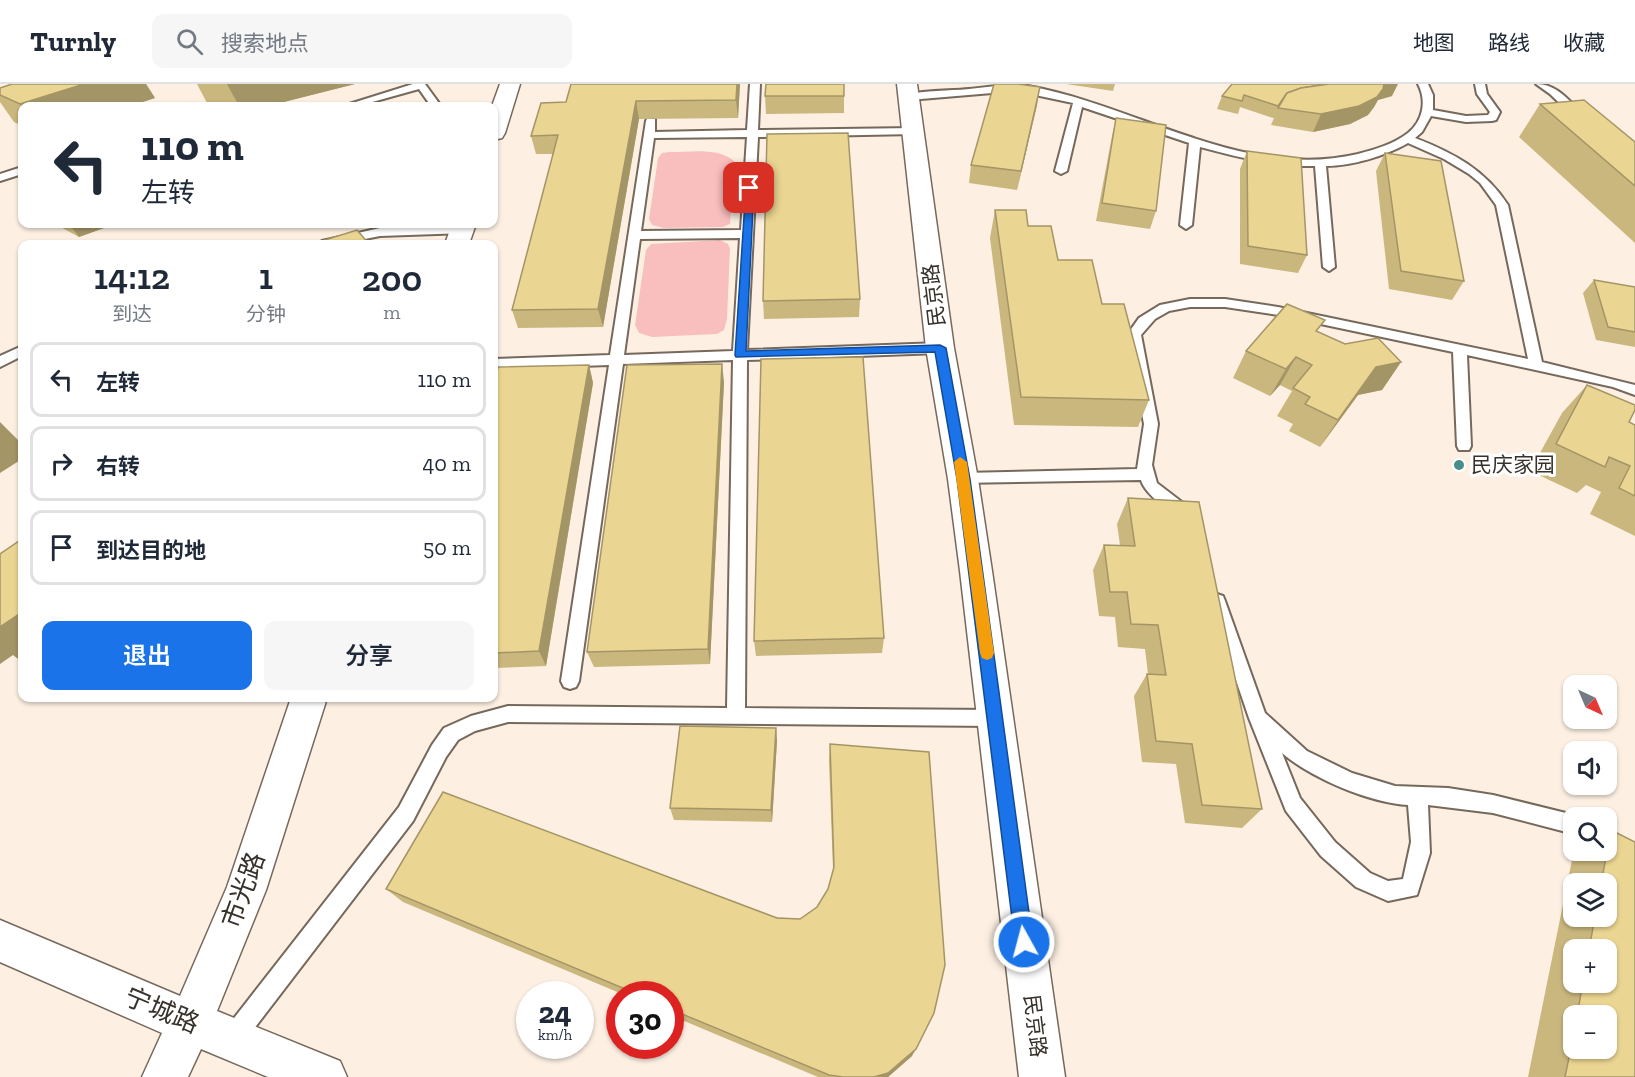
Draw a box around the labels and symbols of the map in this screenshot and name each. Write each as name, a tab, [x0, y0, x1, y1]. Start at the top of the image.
pin	[723, 162, 774, 213]
street label: 民京路	[917, 262, 950, 328]
place label: 民庆家园	[1471, 452, 1555, 477]
marker: 民庆家园	[1452, 458, 1466, 472]
north arrow	[1563, 675, 1617, 729]
street label: 市光路	[215, 848, 271, 932]
position arrow	[992, 910, 1056, 974]
street label: 宁城路	[120, 980, 204, 1040]
speed limit sign: 30	[606, 981, 684, 1059]
street label: 民京路	[1019, 993, 1052, 1059]

